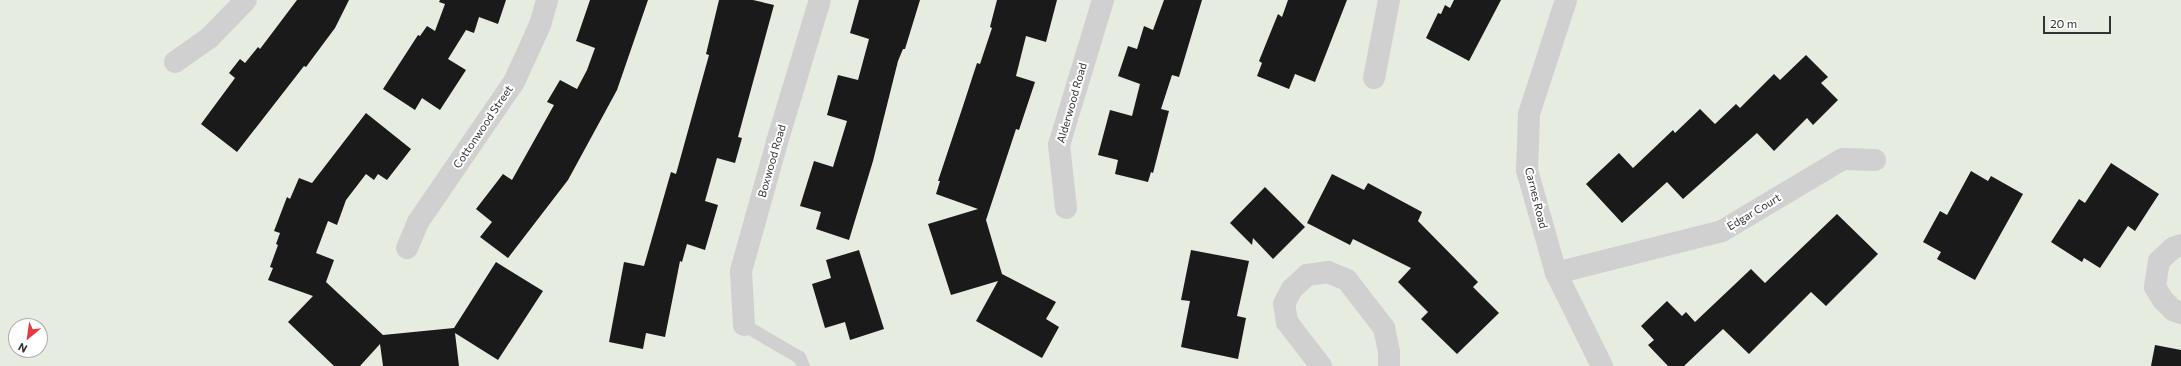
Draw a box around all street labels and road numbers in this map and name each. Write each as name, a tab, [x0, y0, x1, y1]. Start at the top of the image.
street label: Alderwood Road	[1054, 61, 1090, 145]
street label: Cottonwood Street	[450, 83, 516, 171]
street label: Boxwood Road	[755, 123, 789, 199]
street label: Carnes Road	[1522, 166, 1550, 230]
street label: Edgar Court	[1725, 191, 1783, 233]

